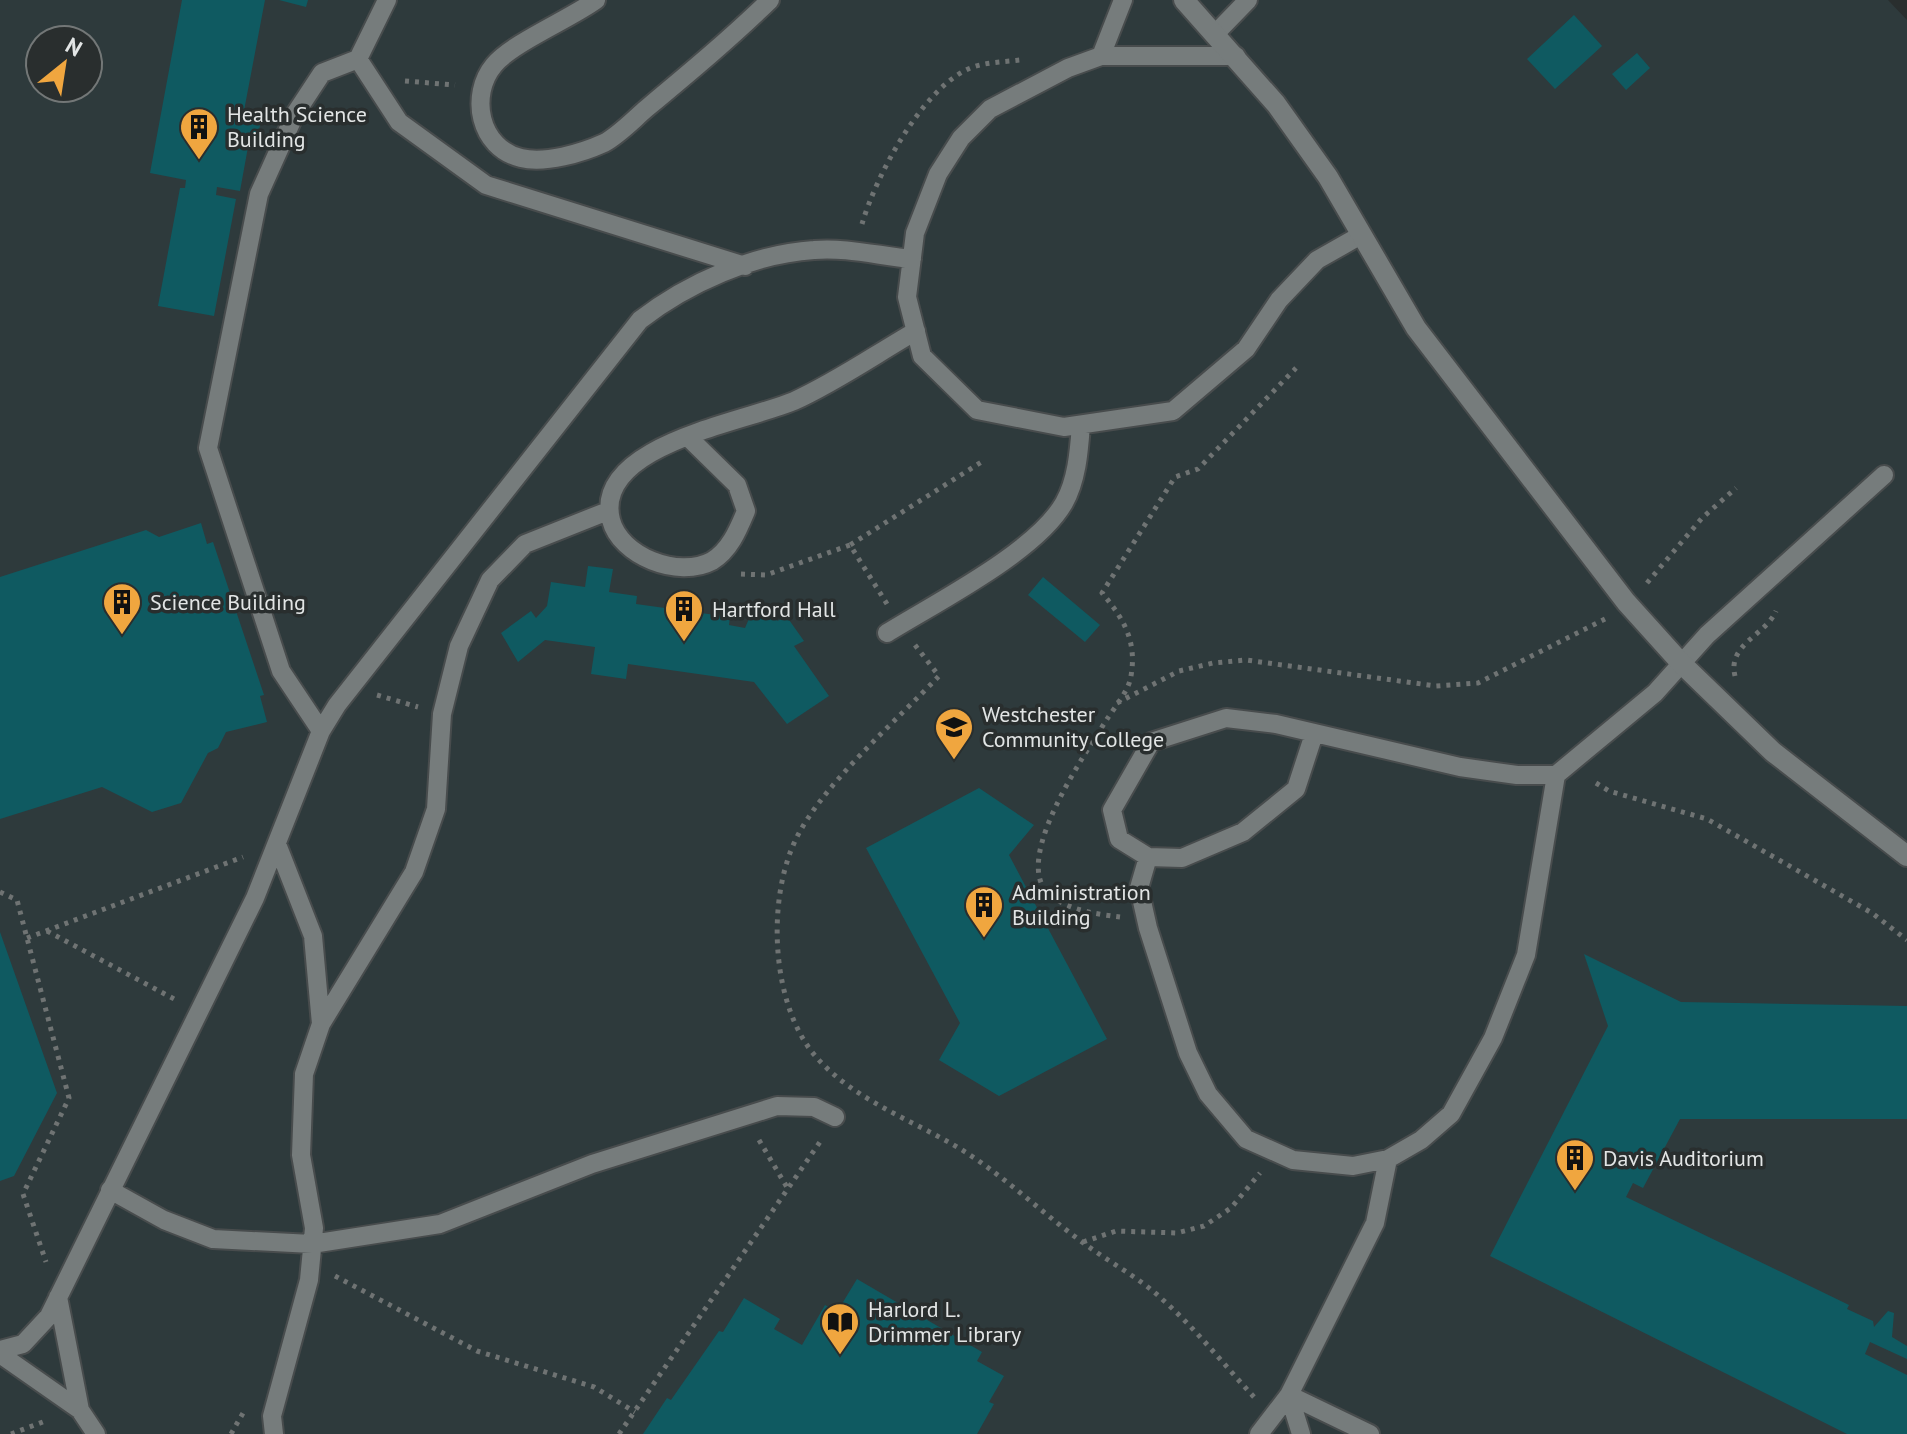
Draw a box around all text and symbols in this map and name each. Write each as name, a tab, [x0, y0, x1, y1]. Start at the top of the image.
north arrow	[24, 24, 104, 104]
text: N	[61, 31, 87, 62]
place label: Health Science Building	[227, 100, 367, 153]
building icon: Health Science Building	[178, 106, 220, 161]
building icon: Science Building	[101, 581, 143, 636]
place label: Science Building	[150, 588, 306, 616]
building icon: Hartford Hall	[663, 588, 705, 643]
place label: Hartford Hall	[712, 595, 836, 623]
place label: Westchester Community College	[982, 700, 1164, 753]
school or university icon: Westchester Community College	[933, 706, 975, 761]
place label: Administration Building	[1012, 878, 1151, 931]
building icon: Administration Building	[963, 884, 1005, 939]
building icon: Davis Auditorium	[1554, 1137, 1596, 1192]
place label: Davis Auditorium	[1603, 1144, 1764, 1172]
place label: Harlord L. Drimmer Library	[868, 1295, 1022, 1348]
library icon: Harlord L. Drimmer Library	[819, 1301, 861, 1356]

